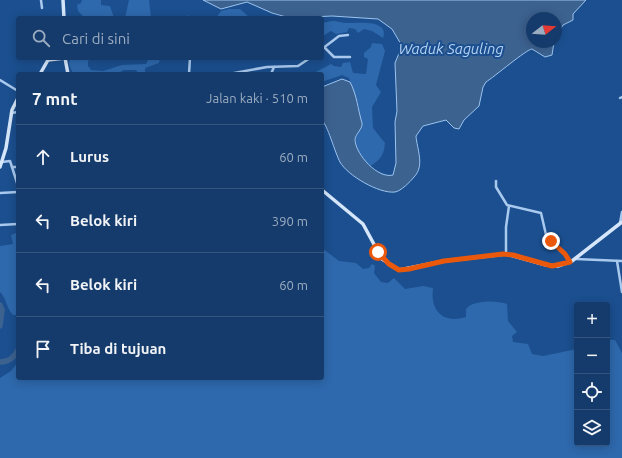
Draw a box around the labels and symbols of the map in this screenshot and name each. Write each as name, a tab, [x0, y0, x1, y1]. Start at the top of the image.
north arrow	[526, 12, 562, 48]
water label: Waduk Saguling	[398, 40, 504, 57]
route end	[542, 232, 560, 250]
route start	[369, 243, 387, 261]

